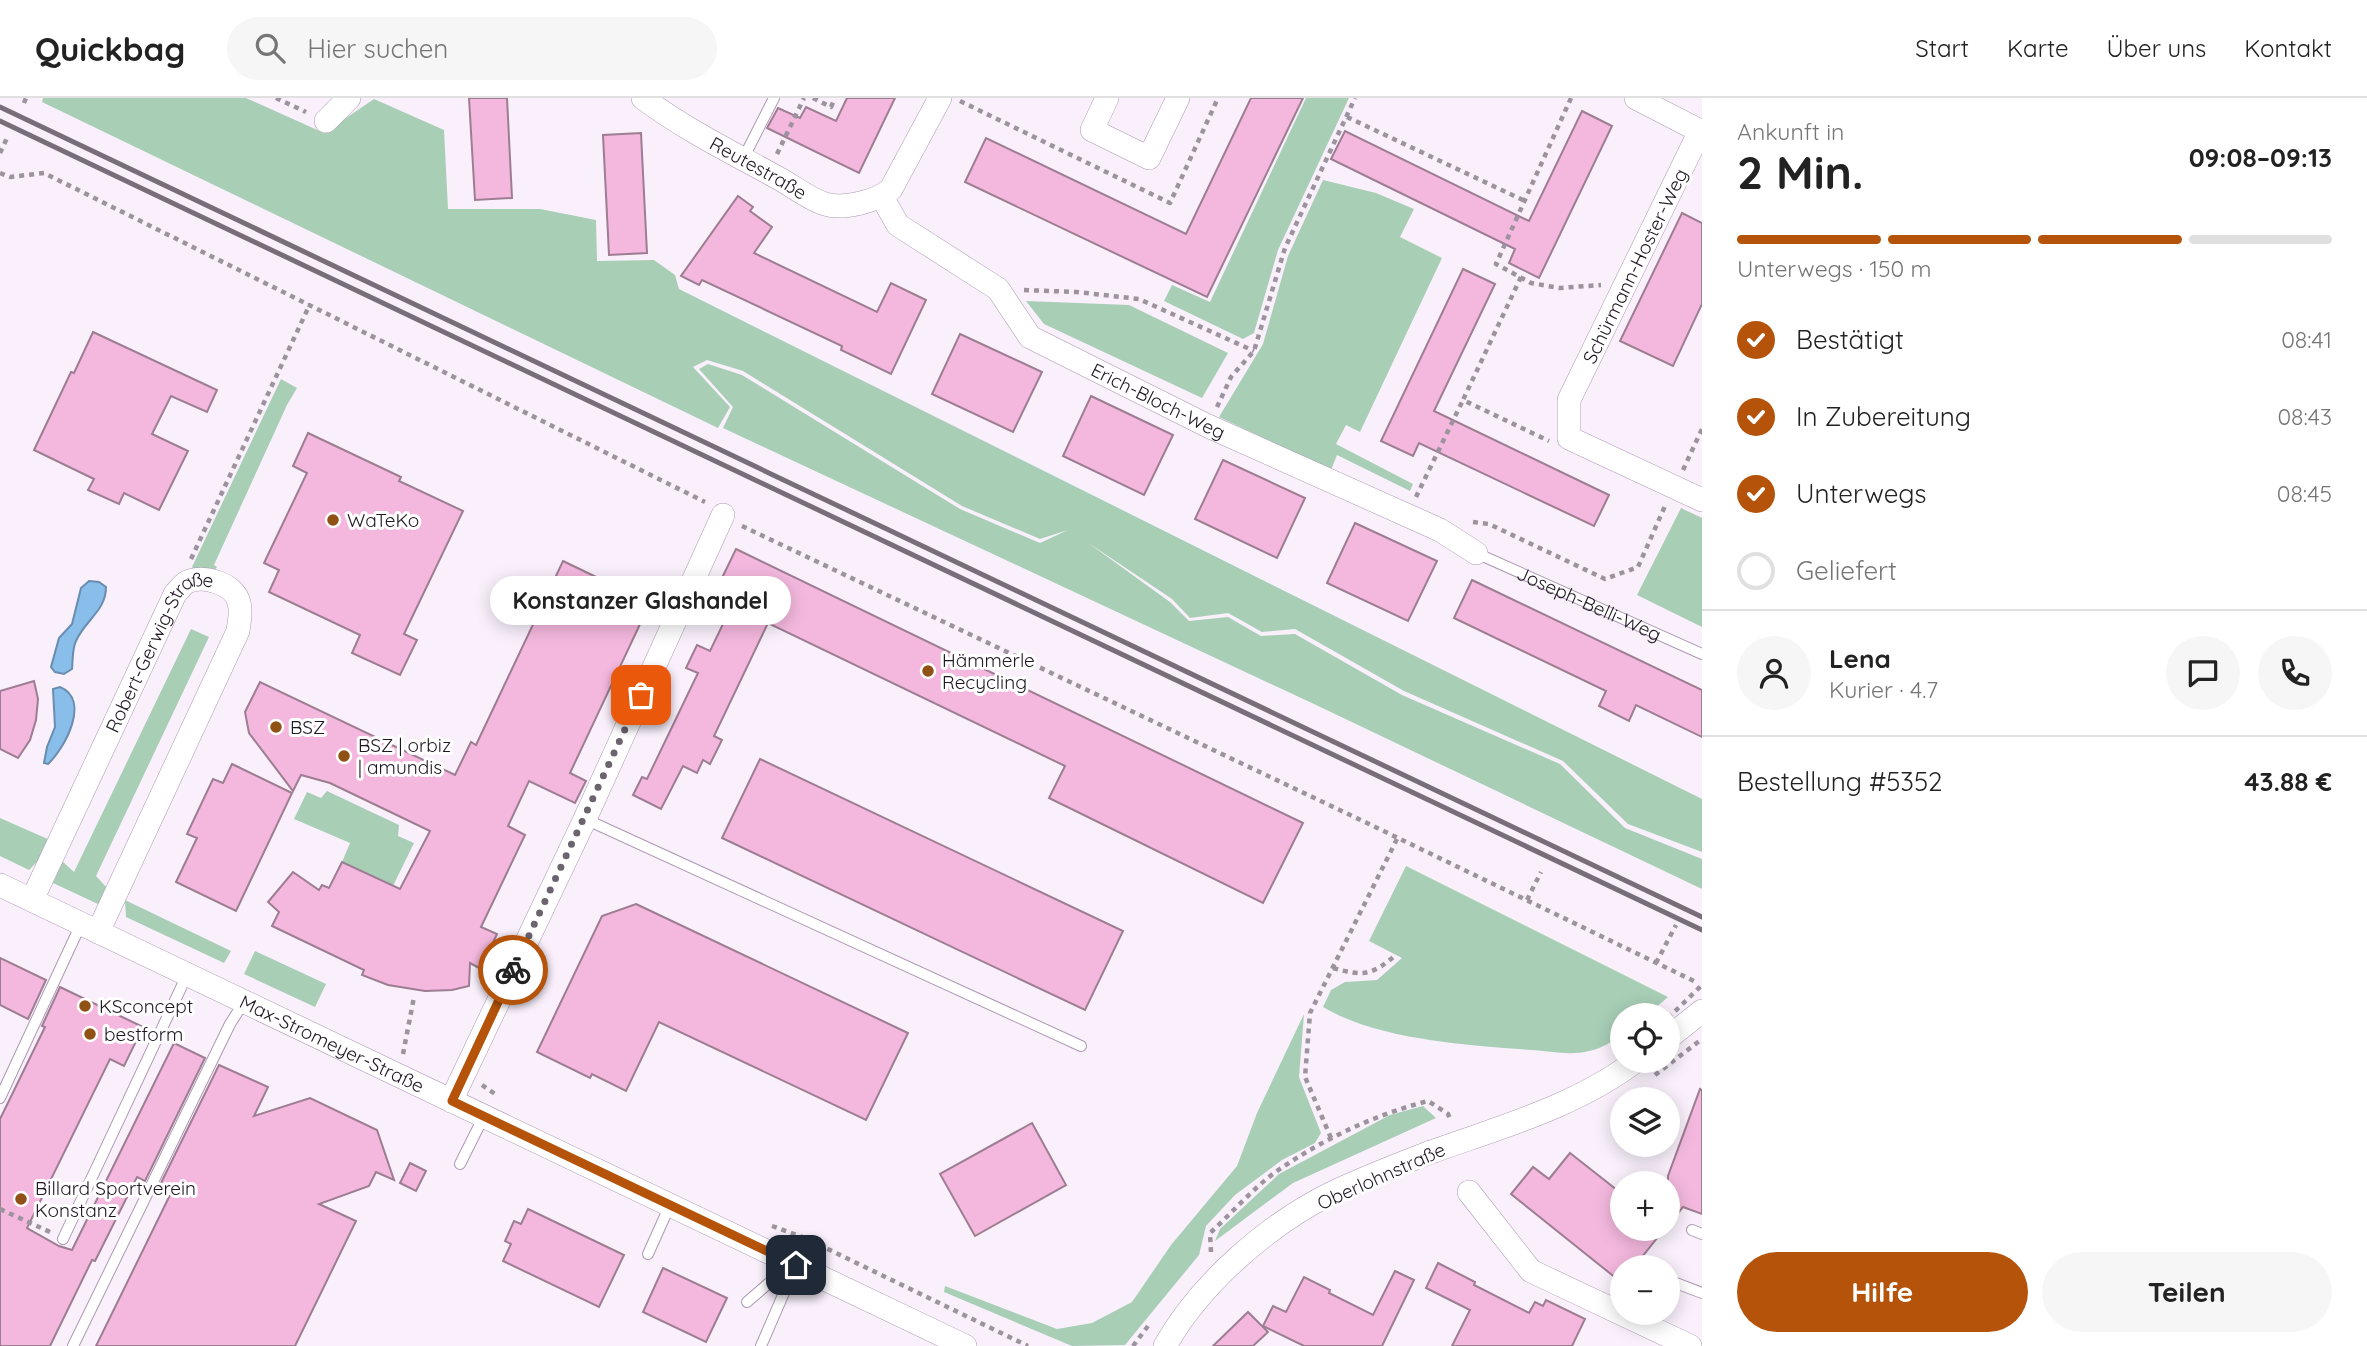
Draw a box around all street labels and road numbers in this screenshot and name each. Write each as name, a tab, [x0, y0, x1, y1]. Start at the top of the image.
street label: Reutestraße	[706, 131, 811, 205]
street label: Schürmann-Hoster-Weg	[1577, 165, 1693, 367]
street label: Erich-Bloch-Weg	[1087, 358, 1229, 444]
street label: Joseph-Belli-Weg	[1513, 561, 1665, 646]
street label: Robert-Gerwig-Straße	[100, 567, 215, 736]
street label: Max-Stromeyer-Straße	[236, 989, 428, 1098]
street label: Oberlohnstraße	[1313, 1137, 1449, 1215]

